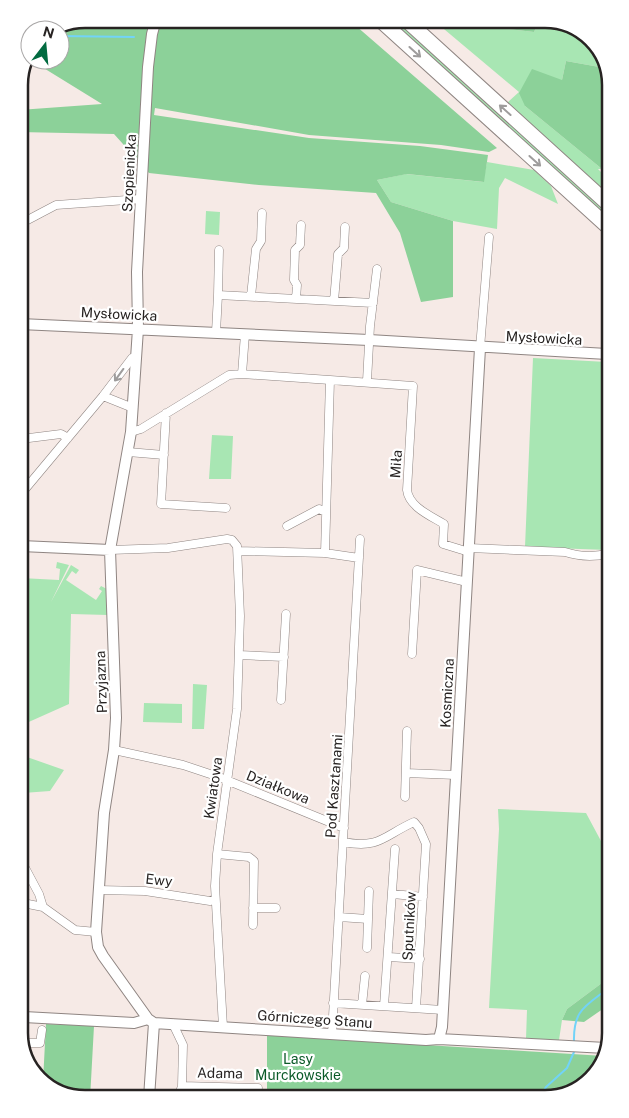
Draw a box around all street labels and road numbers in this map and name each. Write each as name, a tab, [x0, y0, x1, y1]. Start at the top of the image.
street label: Szopienicka	[119, 134, 139, 212]
street label: Mysłowicka	[80, 304, 158, 324]
street label: Mysłowicka	[505, 328, 583, 348]
street label: Miła	[387, 449, 405, 479]
street label: Przyjazna	[92, 650, 110, 714]
street label: Kosmiczna	[437, 658, 457, 728]
street label: Pod Kasztanami	[322, 734, 346, 838]
street label: Kwiatowa	[201, 756, 225, 820]
street label: Działkowa	[244, 767, 312, 807]
street label: Ewy	[145, 871, 174, 889]
street label: Sputników	[399, 891, 419, 961]
street label: Górniczego Stanu	[257, 1007, 373, 1031]
street label: Adama	[197, 1065, 243, 1081]

